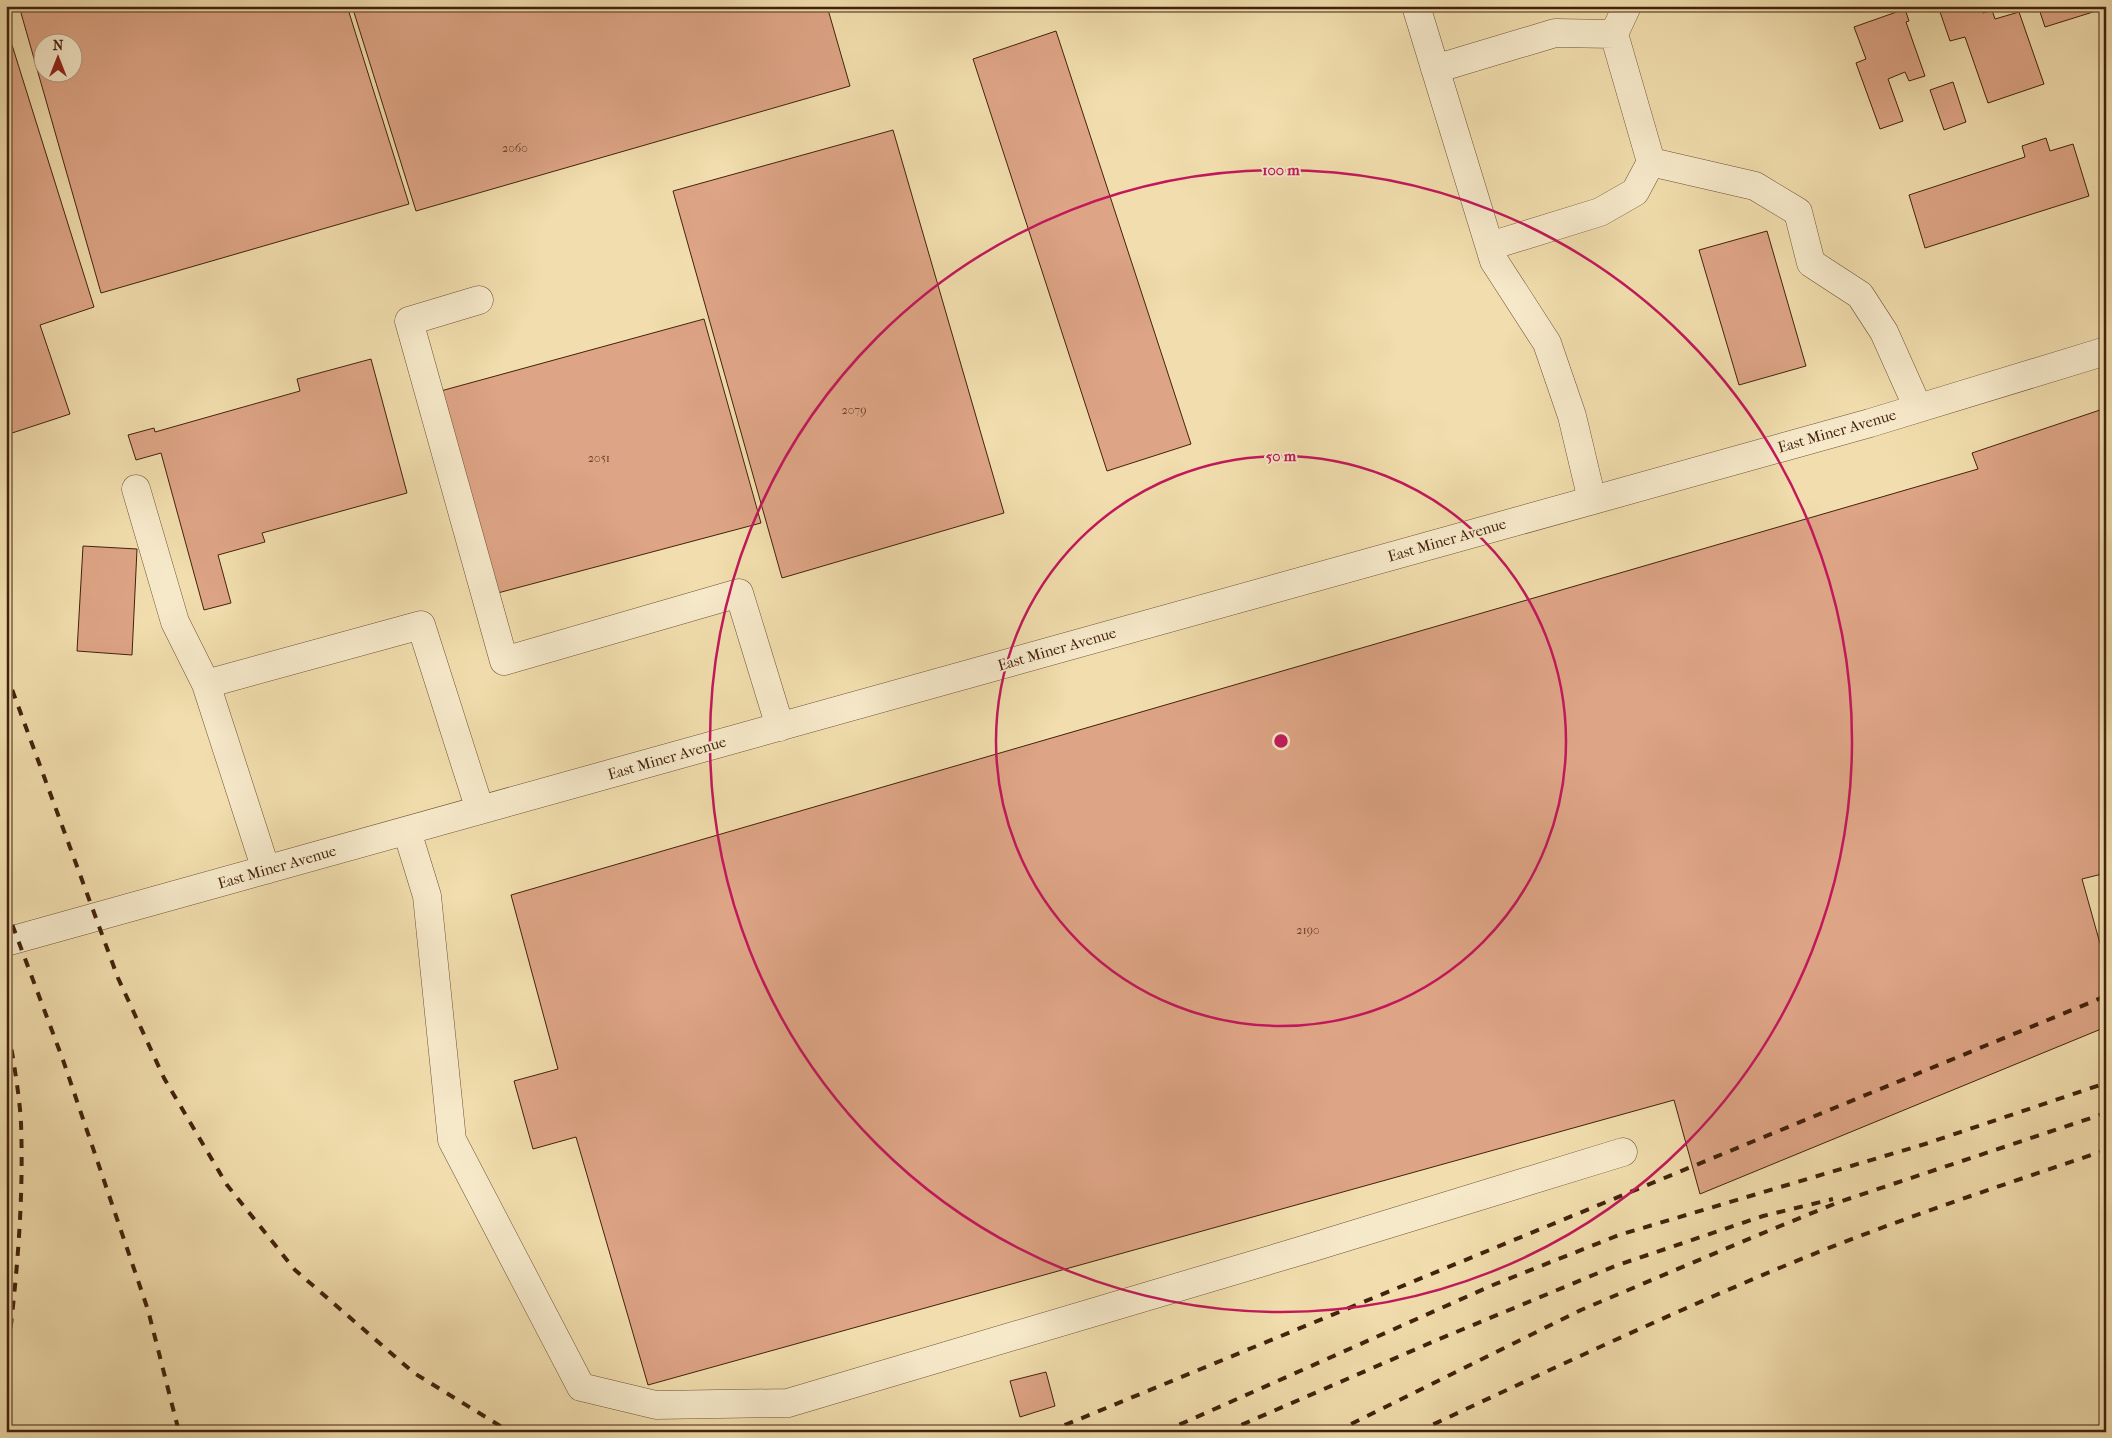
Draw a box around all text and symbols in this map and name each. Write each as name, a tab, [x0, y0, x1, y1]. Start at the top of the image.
north arrow	[32, 32, 82, 82]
text: N	[53, 37, 64, 54]
house number: 2060	[502, 141, 528, 155]
text: 100 m	[1262, 161, 1300, 179]
house number: 2079	[842, 403, 866, 417]
street label: East Miner Avenue	[1776, 405, 1899, 457]
text: 50 m	[1266, 447, 1297, 465]
house number: 2051	[588, 451, 610, 465]
street label: East Miner Avenue	[1386, 514, 1509, 566]
street label: East Miner Avenue	[996, 623, 1119, 675]
street label: East Miner Avenue	[606, 732, 729, 784]
centre of rings	[1272, 732, 1290, 750]
street label: East Miner Avenue	[216, 841, 339, 893]
house number: 2190	[1296, 923, 1320, 937]

